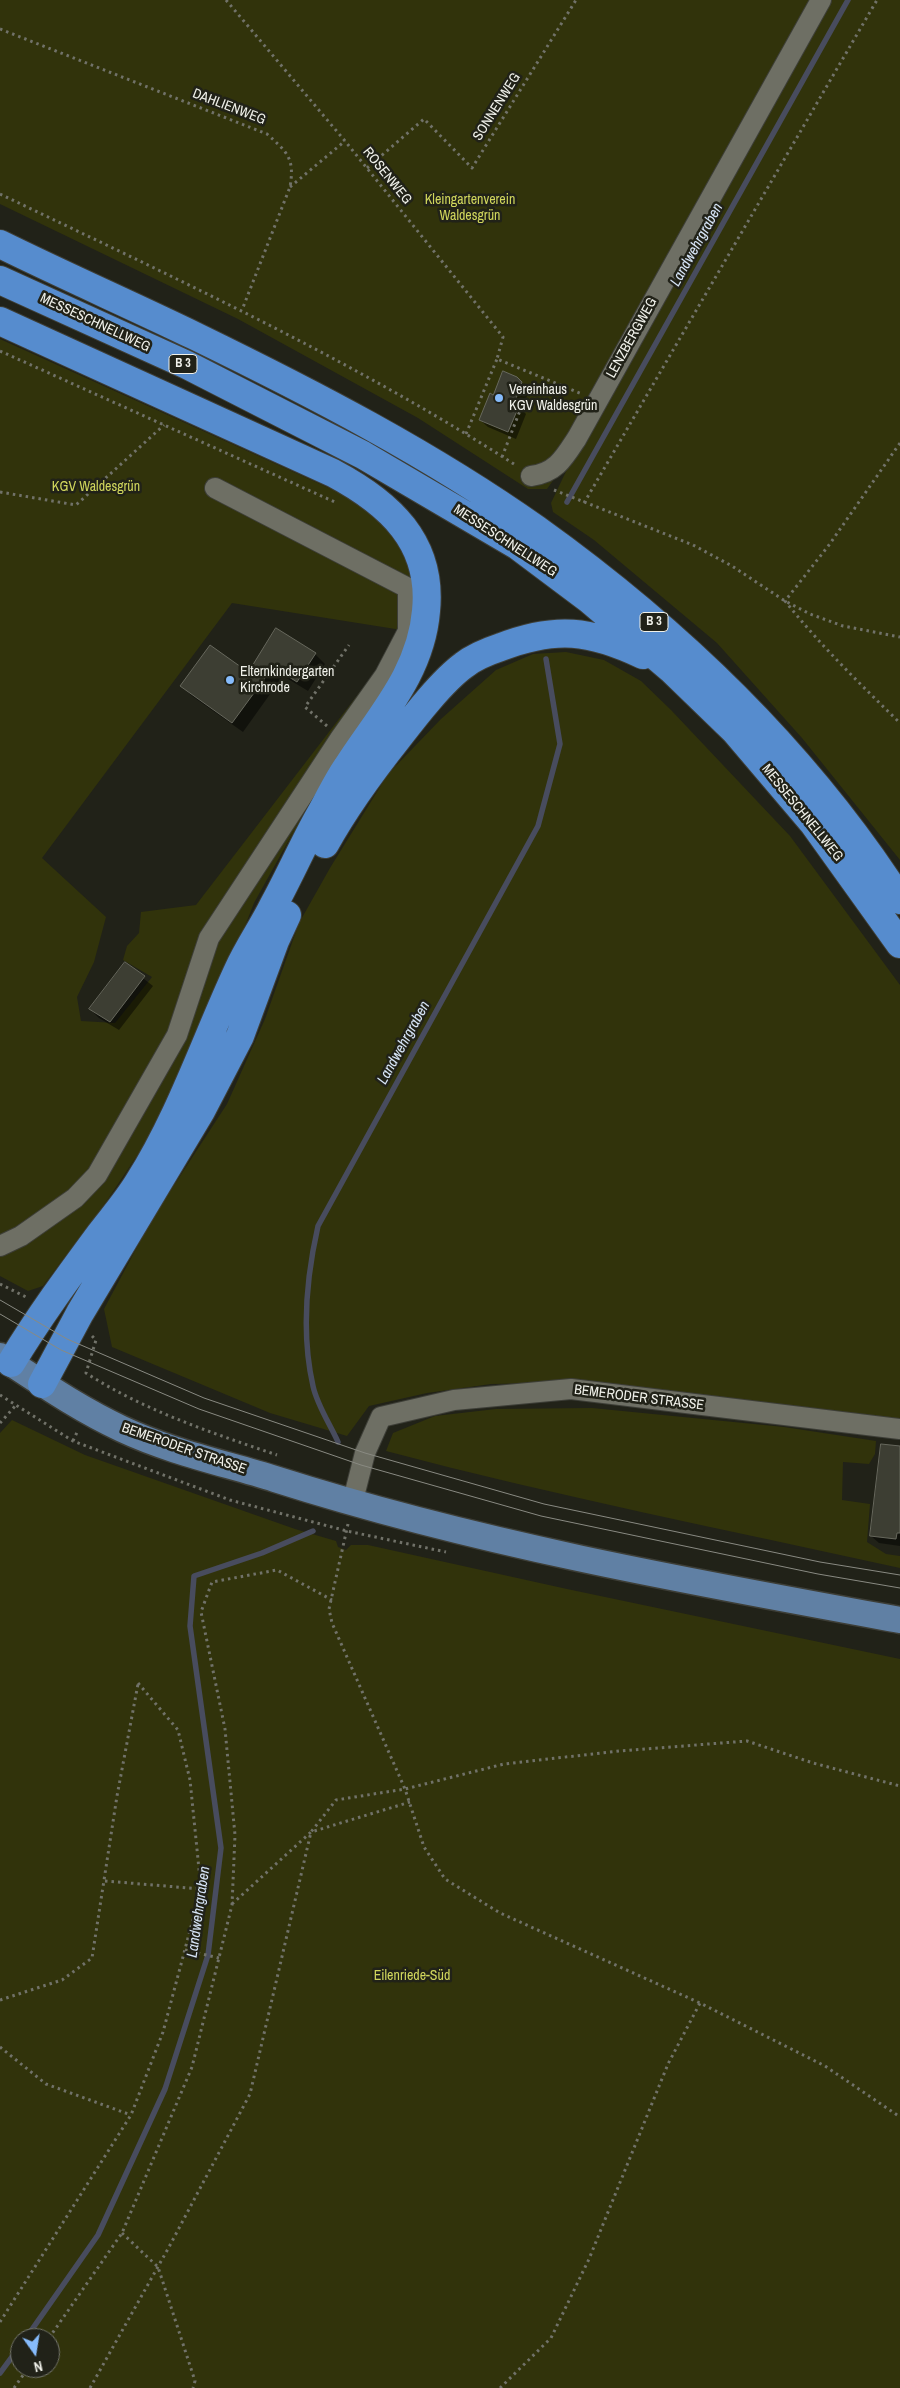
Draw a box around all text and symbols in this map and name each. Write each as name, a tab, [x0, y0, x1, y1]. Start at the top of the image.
street label: SONNENWEG	[470, 70, 524, 144]
street label: DAHLIENWEG	[190, 85, 268, 129]
street label: ROSENWEG	[359, 144, 415, 208]
park label: Kleingartenverein Waldesgrün	[425, 192, 515, 224]
water label: Landwehrgraben	[667, 200, 727, 290]
street label: MESSESCHNELLWEG	[37, 290, 153, 356]
street label: LENZBERGWEG	[603, 295, 661, 381]
road number: B 3	[169, 354, 197, 374]
place label: Vereinhaus KGV Waldesgrün	[509, 382, 597, 414]
marker: Vereinhaus KGV Waldesgrün	[493, 392, 505, 404]
park label: KGV Waldesgrün	[52, 479, 140, 495]
street label: MESSESCHNELLWEG	[450, 501, 560, 581]
road number: B 3	[640, 612, 668, 632]
place label: Elternkindergarten Kirchrode	[240, 664, 334, 696]
marker: Elternkindergarten Kirchrode	[224, 674, 236, 686]
street label: MESSESCHNELLWEG	[758, 761, 846, 865]
water label: Landwehrgraben	[374, 998, 434, 1088]
street label: BEMERODER STRASSE	[573, 1382, 705, 1414]
street label: BEMERODER STRASSE	[119, 1420, 249, 1478]
water label: Landwehrgraben	[184, 1865, 214, 1959]
park label: Eilenriede-Süd	[374, 1968, 450, 1984]
north arrow	[10, 2328, 60, 2378]
text: N	[32, 2357, 44, 2376]

